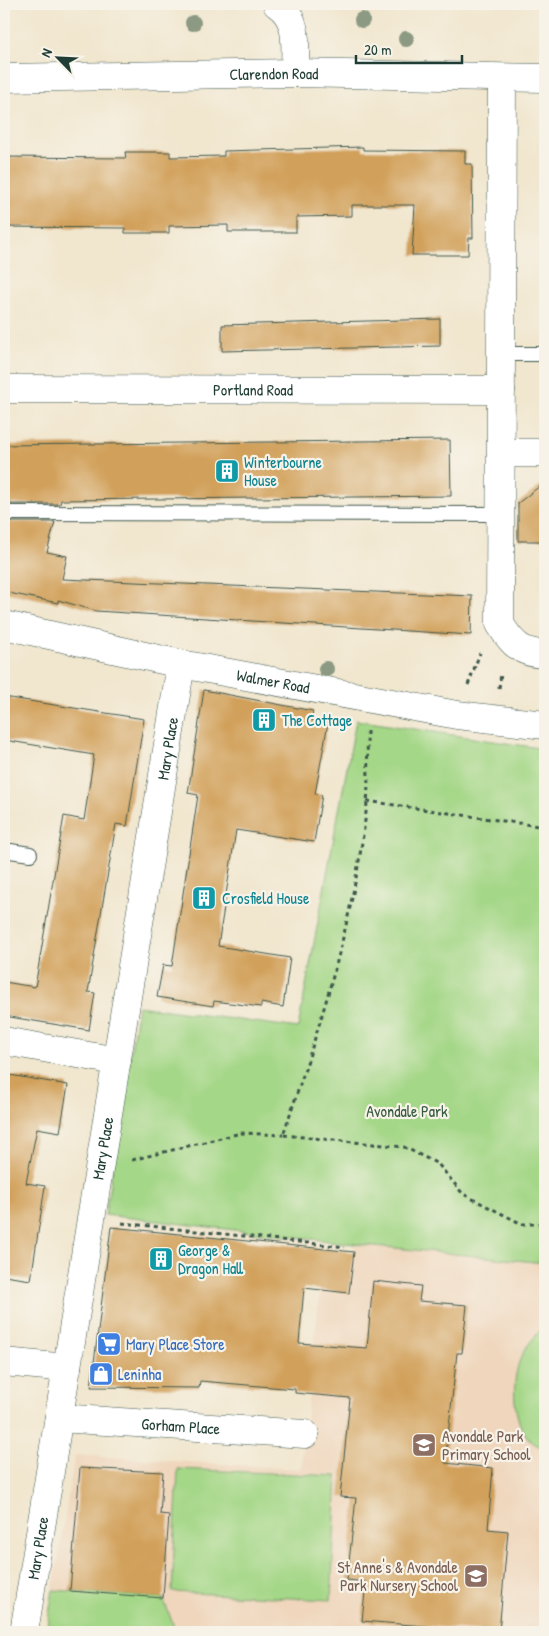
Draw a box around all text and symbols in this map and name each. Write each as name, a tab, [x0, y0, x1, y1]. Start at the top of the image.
north arrow	[32, 32, 82, 82]
scale bar	[356, 32, 463, 64]
text: 20 m	[364, 39, 391, 60]
text: N	[35, 45, 56, 60]
street label: Clarendon Road	[229, 62, 319, 85]
street label: Portland Road	[213, 378, 293, 401]
place label: Winterbourne House	[244, 451, 323, 491]
building icon: Winterbourne House	[214, 458, 240, 484]
street label: Walmer Road	[235, 664, 311, 699]
building icon: The Cottage	[251, 707, 277, 733]
place label: The Cottage	[282, 709, 353, 731]
street label: Mary Place	[151, 715, 183, 782]
building icon: Crosfield House	[191, 885, 217, 911]
place label: Crosfield House	[222, 887, 310, 909]
park label: Avondale Park	[366, 1100, 448, 1122]
street label: Mary Place	[87, 1115, 118, 1181]
place label: George & Dragon Hall	[178, 1239, 243, 1279]
building icon: George & Dragon Hall	[148, 1246, 174, 1272]
supermarket icon: Mary Place Store	[96, 1331, 122, 1357]
place label: Mary Place Store	[126, 1333, 225, 1355]
shop icon: Leninha	[88, 1361, 114, 1387]
place label: Leninha	[118, 1363, 161, 1385]
street label: Gorham Place	[141, 1412, 221, 1439]
place label: Avondale Park Primary School	[442, 1425, 531, 1465]
school or university icon: Avondale Park Primary School	[411, 1432, 437, 1458]
street label: Mary Place	[22, 1514, 54, 1581]
place label: St Anne's & Avondale Park Nursery School	[337, 1556, 459, 1596]
school or university icon: St Anne's & Avondale Park Nursery School	[463, 1563, 489, 1589]

